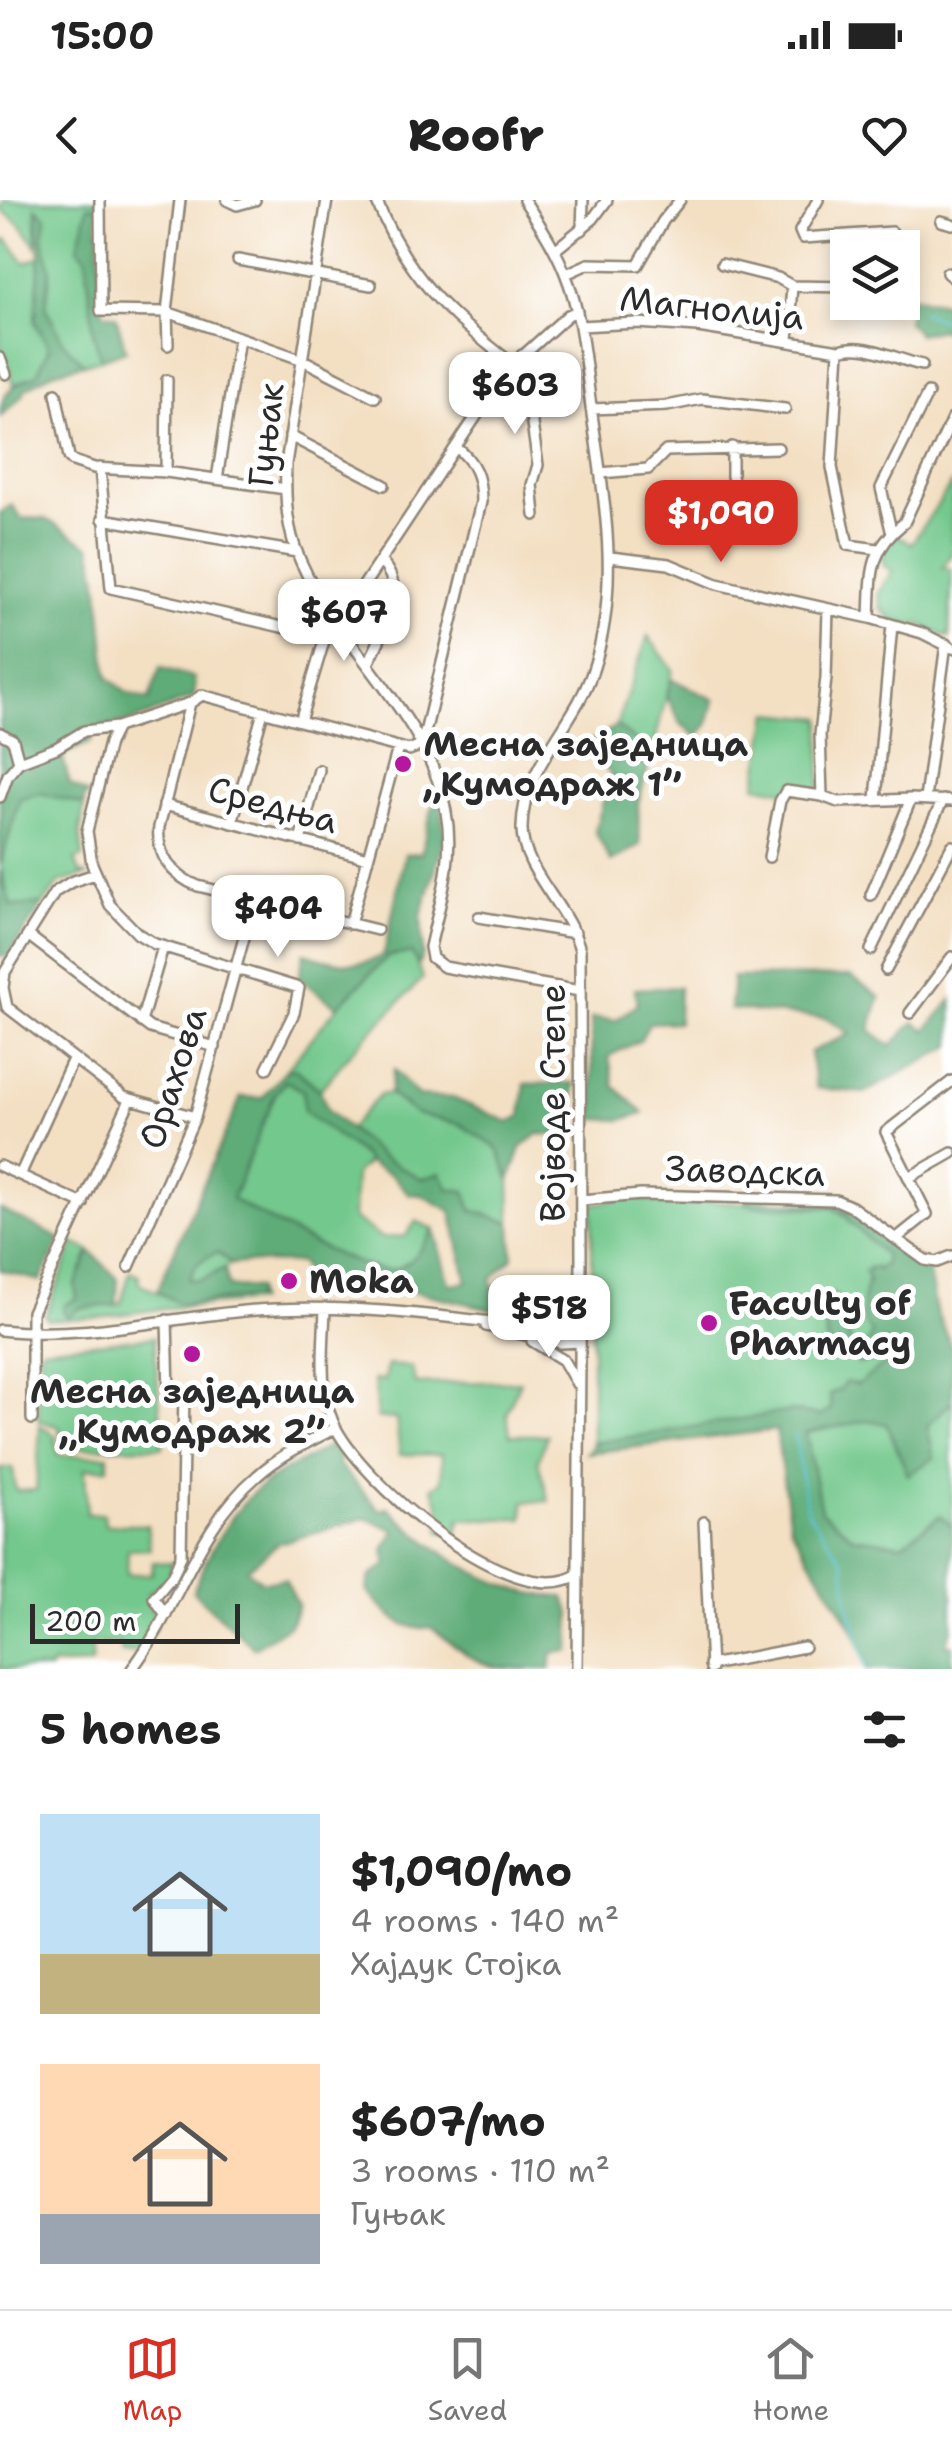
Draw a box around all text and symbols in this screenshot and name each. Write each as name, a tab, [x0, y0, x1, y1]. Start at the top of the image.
text: 15:00	[50, 10, 155, 61]
text: Roofr	[408, 105, 544, 165]
icon: back	[40, 108, 95, 163]
icon: heart	[857, 108, 912, 163]
map controls	[830, 230, 920, 320]
button: layers	[830, 230, 920, 320]
street label: Магнолија	[618, 274, 807, 341]
pin: $603	[456, 352, 574, 437]
text: $603	[471, 363, 559, 406]
street label: Гуњак	[237, 380, 294, 489]
pin: $1,090	[640, 480, 802, 565]
text: $1,090	[667, 491, 775, 534]
pin: $607	[285, 579, 403, 664]
text: $607	[300, 590, 388, 633]
place label: Месна заједница „Кумодраж 1”	[423, 720, 748, 807]
marker: Месна заједница „Кумодраж 1”	[392, 753, 414, 775]
street label: Средња	[203, 765, 343, 844]
pin: $404	[219, 875, 337, 960]
text: $404	[234, 886, 322, 929]
street label: Војводе Степе	[529, 984, 576, 1222]
street label: Орахова	[128, 1001, 218, 1155]
street label: Заводска	[664, 1144, 826, 1197]
place label: Moka	[309, 1257, 414, 1304]
marker: Moka	[278, 1270, 300, 1292]
pin: $518	[490, 1275, 608, 1360]
place label: Faculty of Pharmacy	[729, 1279, 911, 1366]
text: $518	[510, 1286, 588, 1329]
marker: Faculty of Pharmacy	[698, 1312, 720, 1334]
marker: Месна заједница „Кумодраж 2”	[181, 1343, 203, 1365]
place label: Месна заједница „Кумодраж 2”	[29, 1367, 355, 1454]
scale bar	[30, 1599, 240, 1644]
text: 200 m	[45, 1602, 136, 1640]
text: 5 homes	[40, 1701, 221, 1757]
icon: filters	[857, 1702, 912, 1757]
text: $1,090/mo	[350, 1843, 572, 1899]
icon: home	[120, 1854, 240, 1974]
text: 4 rooms · 140 m²	[350, 1899, 619, 1942]
text: Хајдук Стојка	[350, 1942, 561, 1985]
text: $607/mo	[350, 2093, 546, 2149]
icon: home	[120, 2104, 240, 2224]
text: 3 rooms · 110 m²	[350, 2149, 610, 2192]
text: Гуњак	[350, 2192, 446, 2235]
tab: Map	[123, 2331, 183, 2429]
tab: Saved	[428, 2331, 507, 2429]
tab: Home	[752, 2331, 829, 2429]

